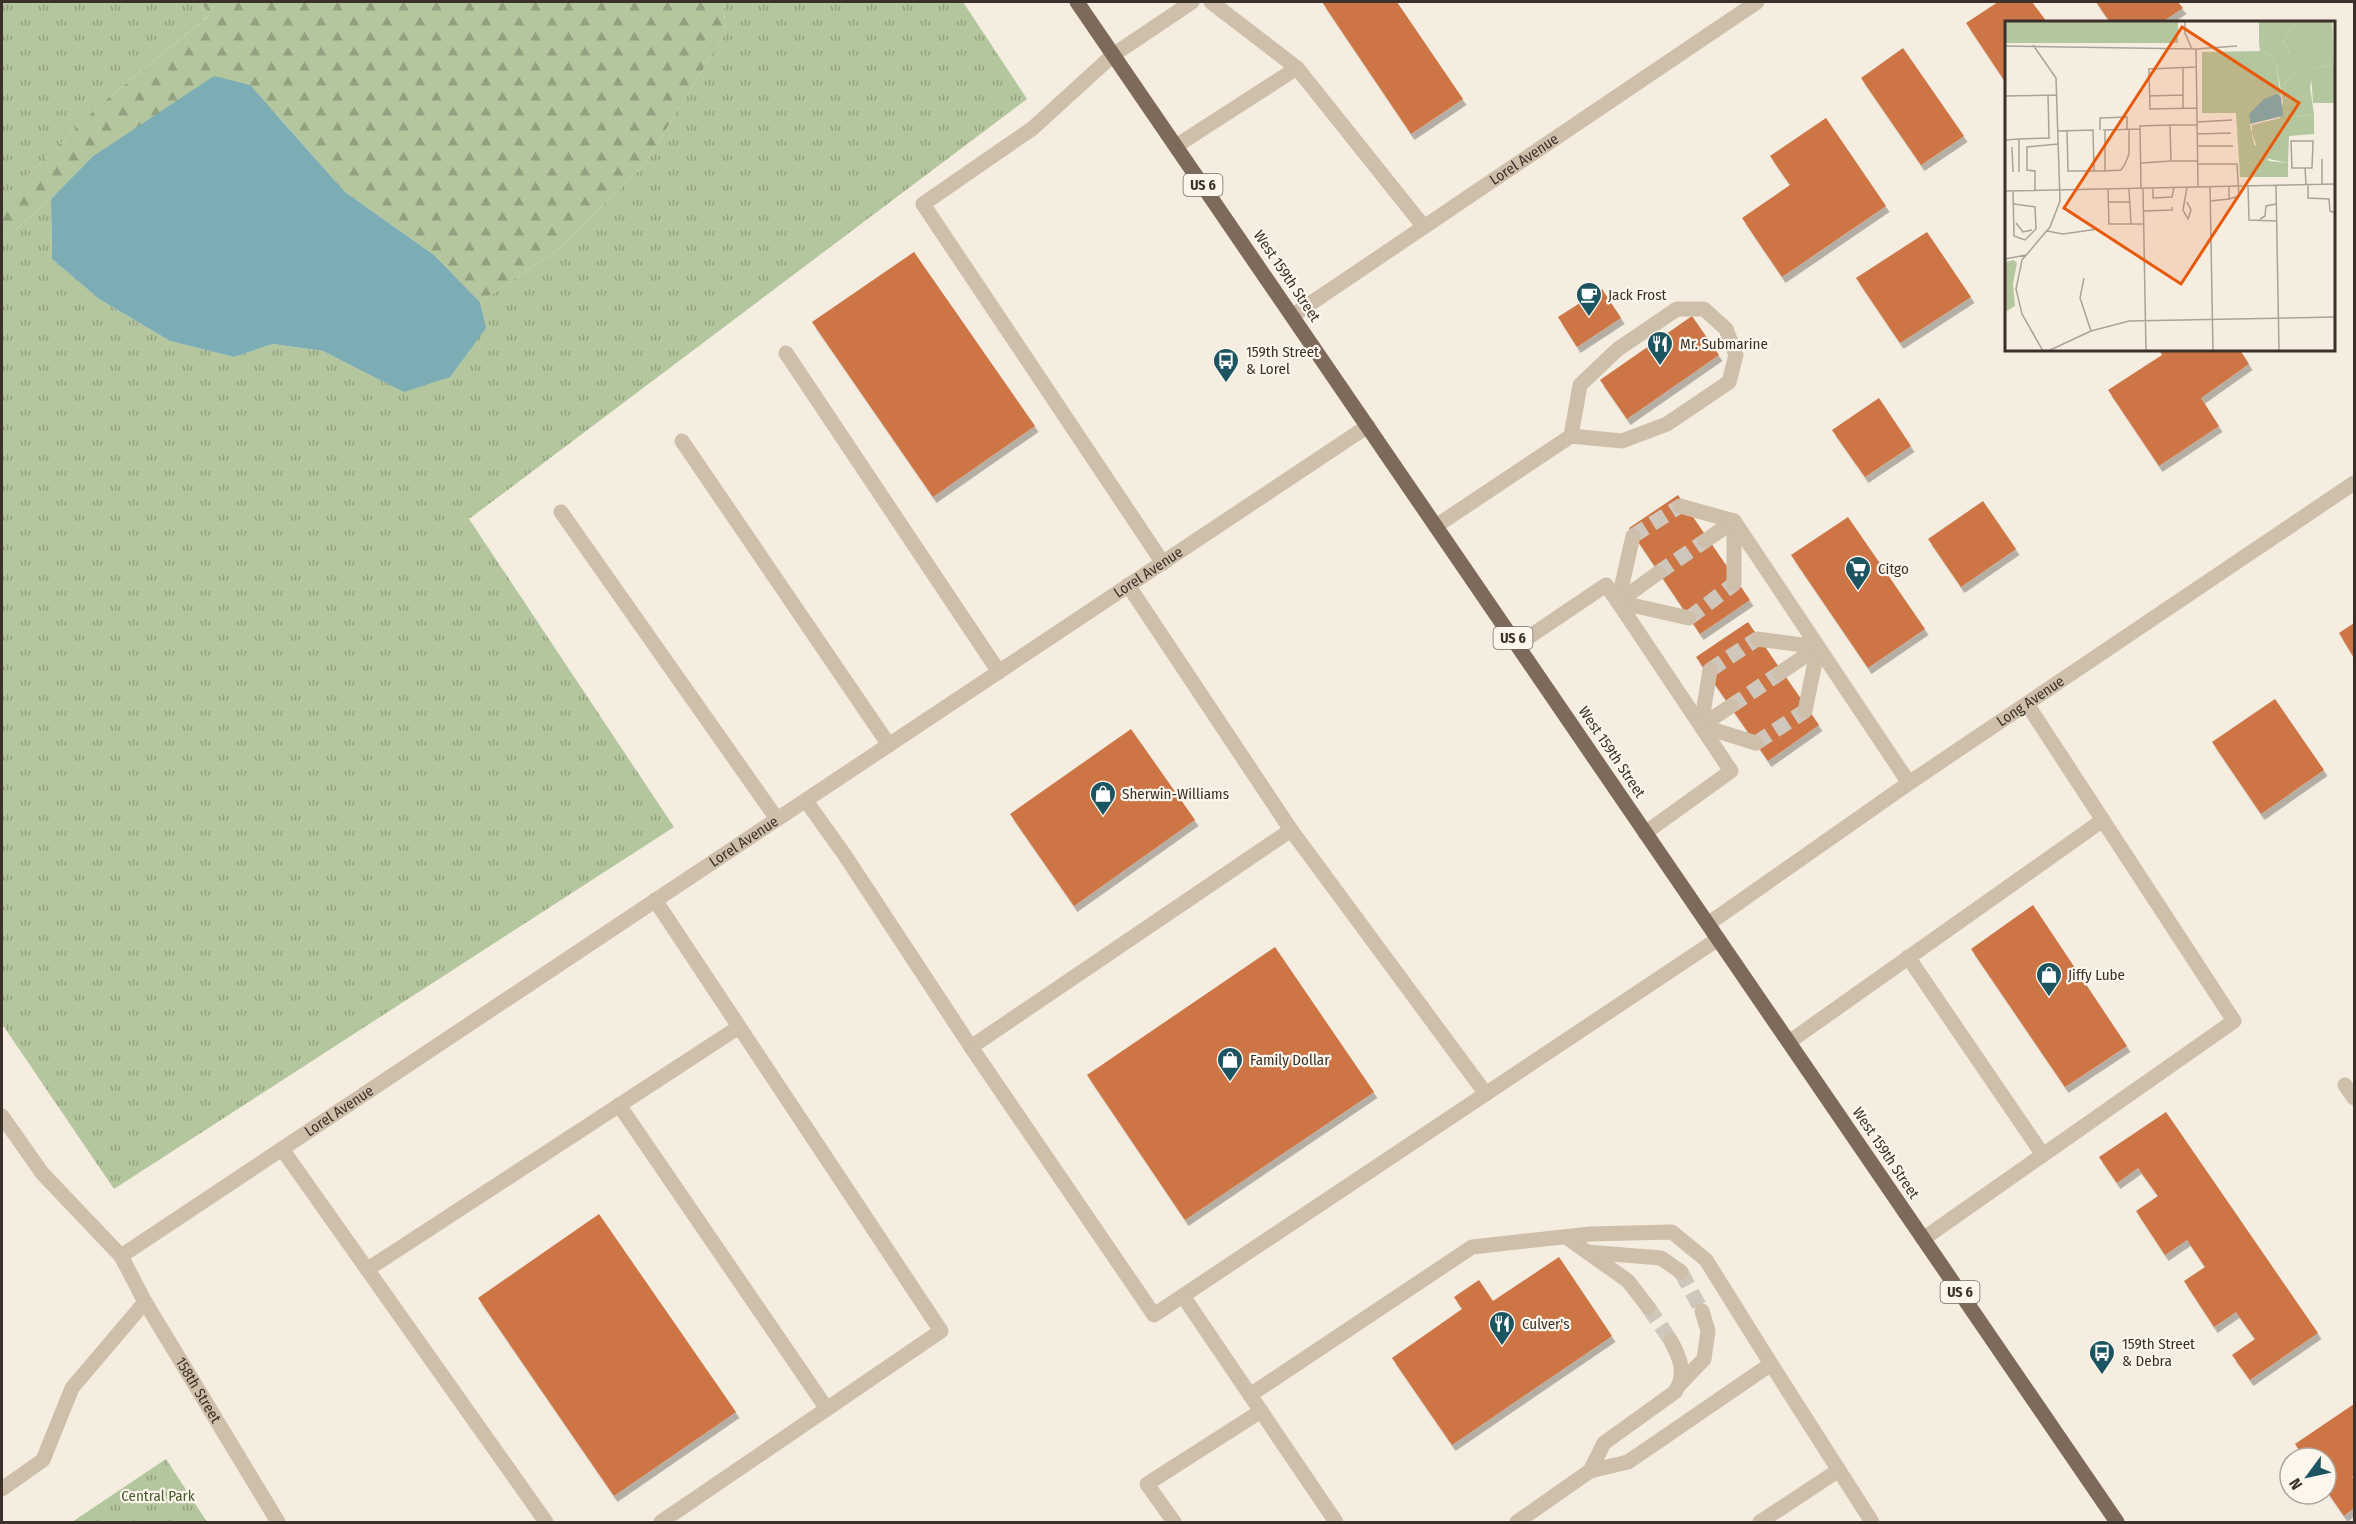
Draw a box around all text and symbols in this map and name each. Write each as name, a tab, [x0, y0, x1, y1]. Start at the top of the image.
inset map	[2005, 21, 2335, 351]
street label: Lorel Avenue	[1486, 130, 1562, 189]
road number: US 6	[1184, 174, 1222, 196]
street label: West 159th Street	[1250, 227, 1324, 325]
cafe icon: Jack Frost	[1574, 280, 1604, 318]
place label: Jack Frost	[1608, 286, 1667, 304]
restaurant icon: Mr. Submarine	[1645, 329, 1675, 367]
place label: Mr. Submarine	[1680, 335, 1768, 353]
place label: 159th Street & Lorel	[1246, 343, 1319, 378]
bus stop icon: 159th Street & Lorel	[1211, 346, 1241, 384]
street label: Lorel Avenue	[1110, 543, 1186, 602]
supermarket icon: Citgo	[1843, 554, 1873, 592]
place label: Citgo	[1878, 560, 1909, 578]
road number: US 6	[1494, 627, 1532, 649]
street label: Long Avenue	[1993, 672, 2068, 730]
street label: West 159th Street	[1575, 703, 1649, 801]
shop icon: Sherwin-Williams	[1088, 779, 1118, 817]
place label: Sherwin-Williams	[1122, 785, 1229, 803]
street label: Lorel Avenue	[706, 812, 782, 871]
shop icon: Jiffy Lube	[2034, 960, 2064, 998]
place label: Jiffy Lube	[2068, 966, 2125, 984]
shop icon: Family Dollar	[1215, 1045, 1245, 1083]
place label: Family Dollar	[1250, 1051, 1330, 1069]
street label: Lorel Avenue	[301, 1081, 377, 1140]
street label: West 159th Street	[1849, 1104, 1923, 1202]
road number: US 6	[1940, 1281, 1980, 1303]
restaurant icon: Culver's	[1487, 1309, 1517, 1347]
place label: Culver's	[1522, 1315, 1570, 1333]
place label: 159th Street & Debra	[2122, 1335, 2195, 1370]
bus stop icon: 159th Street & Debra	[2087, 1338, 2117, 1376]
street label: 158th Street	[172, 1354, 225, 1426]
north arrow	[2278, 1446, 2338, 1506]
text: N	[2285, 1475, 2306, 1493]
park label: Central Park	[121, 1487, 195, 1505]

